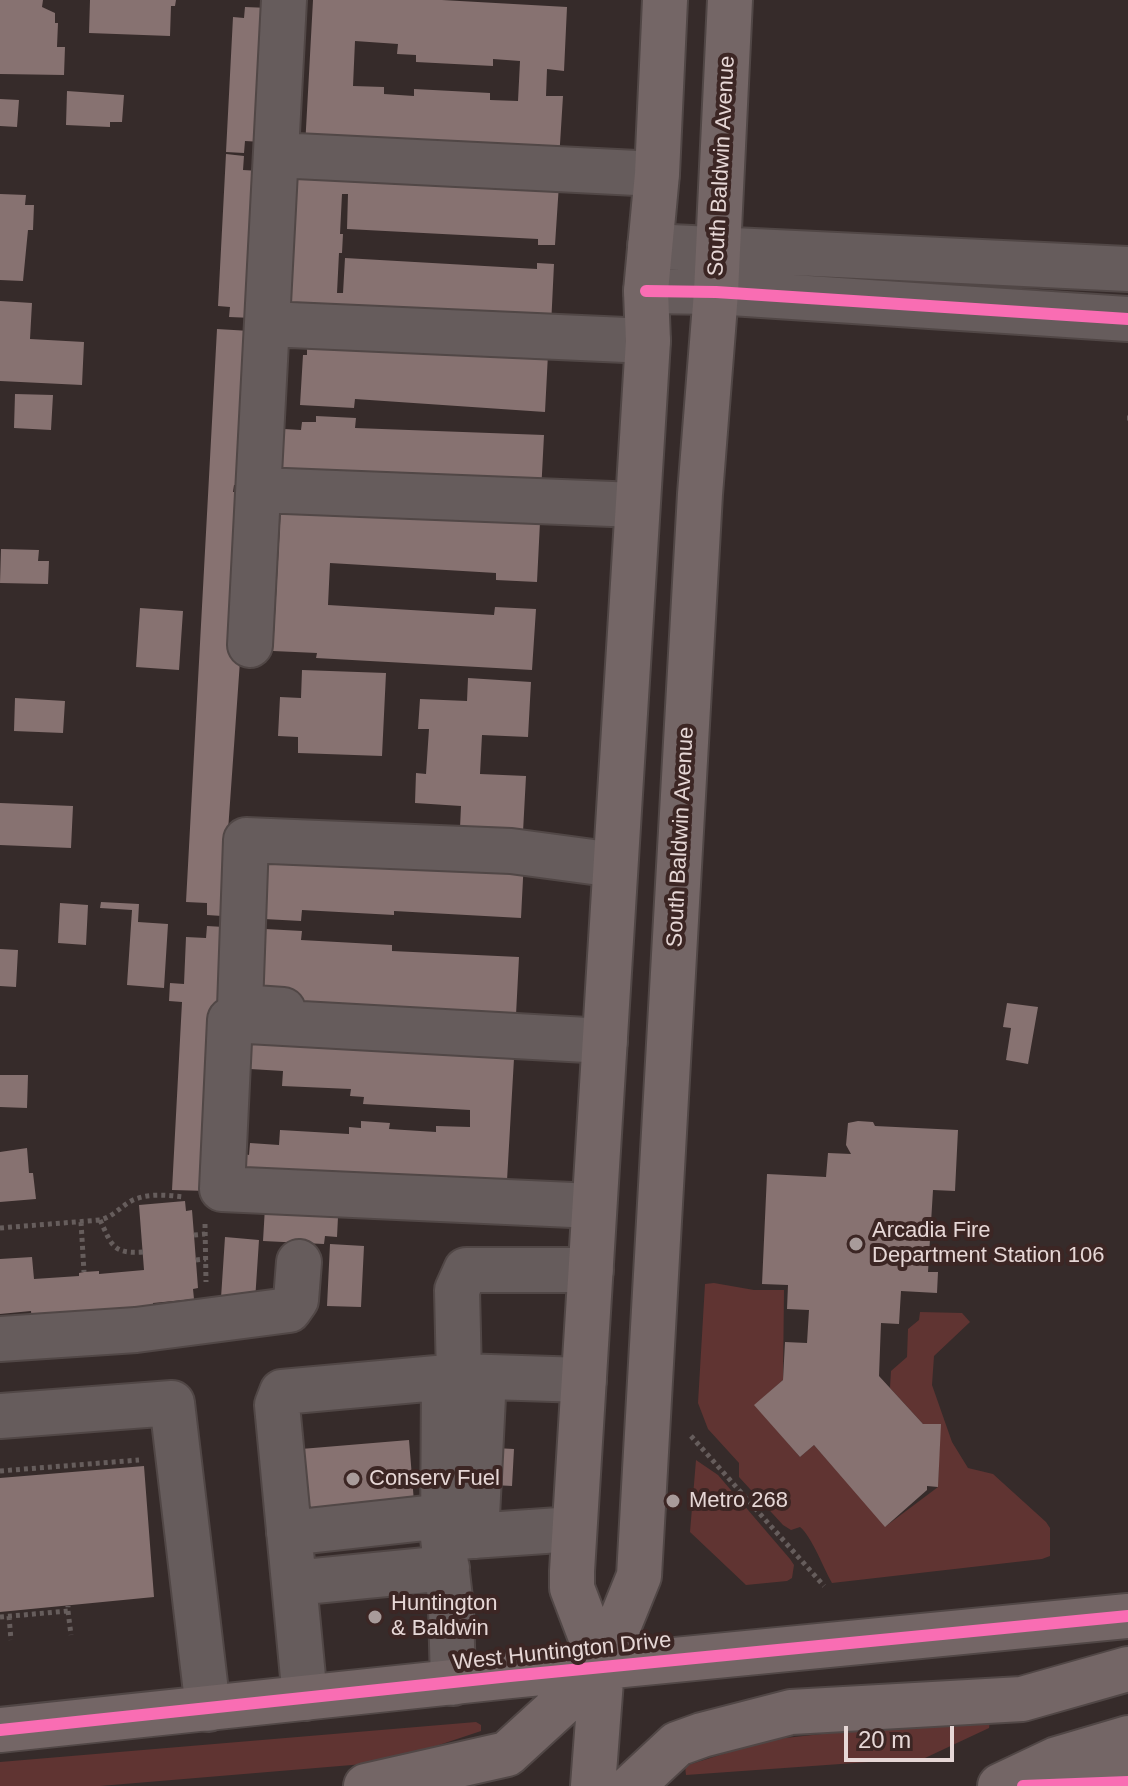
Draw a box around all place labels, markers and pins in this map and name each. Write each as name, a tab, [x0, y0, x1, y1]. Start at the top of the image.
place label: Arcadia Fire Department Station 106	[872, 1218, 1104, 1270]
marker: Arcadia Fire Department Station 106	[847, 1235, 865, 1253]
place label: Conserv Fuel	[369, 1466, 500, 1492]
marker: Conserv Fuel	[344, 1470, 362, 1488]
place label: Metro 268	[689, 1488, 788, 1514]
marker: Metro 268	[664, 1492, 682, 1510]
place label: Huntington & Baldwin	[391, 1591, 497, 1642]
marker: Huntington & Baldwin	[366, 1608, 384, 1626]

